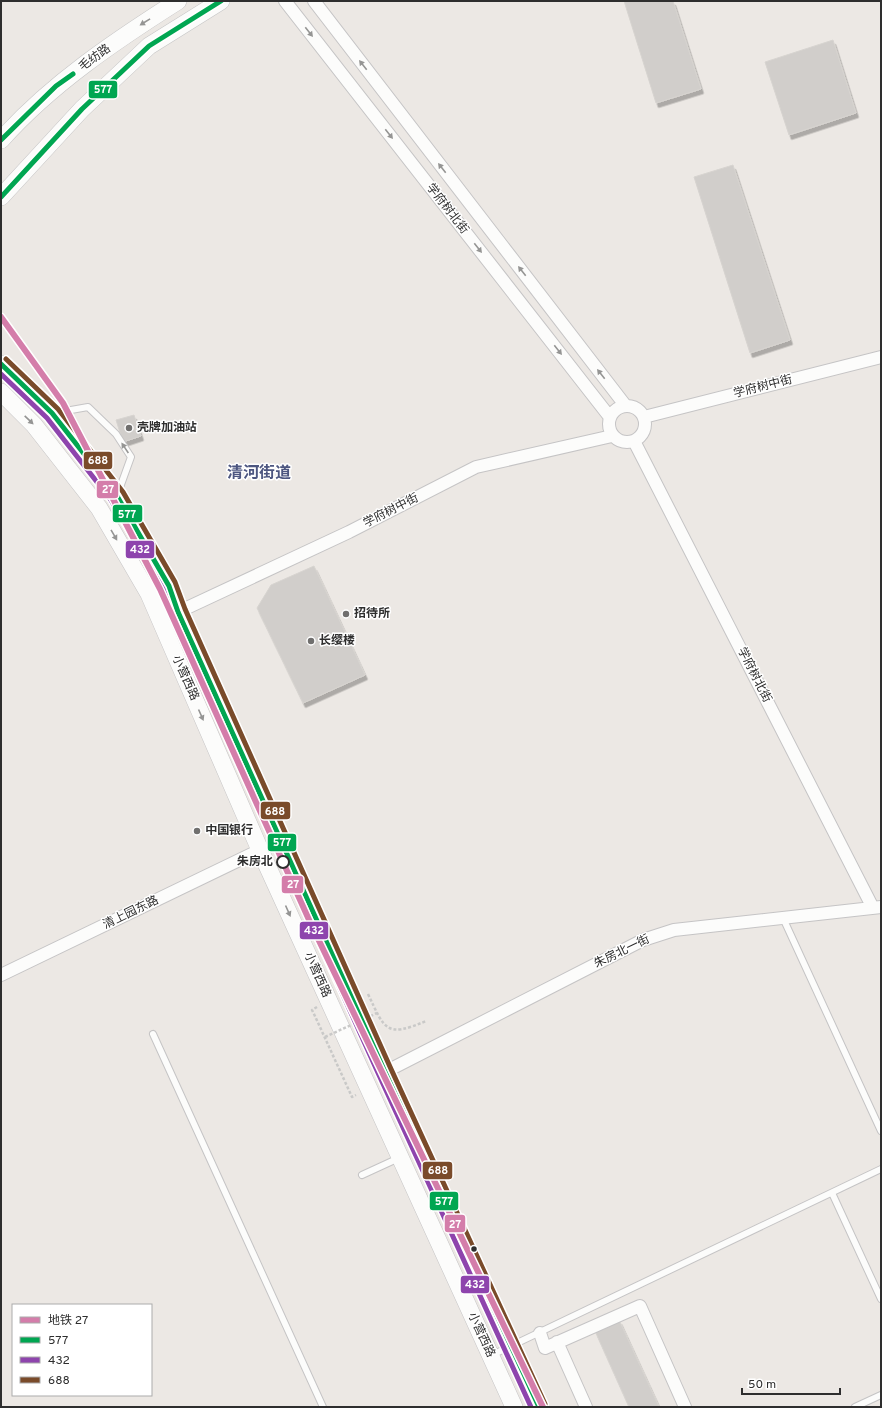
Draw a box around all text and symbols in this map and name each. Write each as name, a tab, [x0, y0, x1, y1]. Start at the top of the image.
one-way arrow	[140, 18, 151, 26]
one-way arrow	[305, 26, 313, 37]
street label: 毛纺路	[76, 41, 114, 75]
one-way arrow	[359, 59, 368, 70]
line badge: 577	[88, 80, 118, 99]
text: 577	[94, 83, 112, 97]
one-way arrow	[385, 129, 393, 140]
one-way arrow	[438, 162, 447, 173]
street label: 学府树北街	[422, 180, 472, 238]
one-way arrow	[473, 242, 482, 253]
one-way arrow	[518, 266, 526, 276]
one-way arrow	[553, 345, 562, 356]
one-way arrow	[597, 369, 605, 380]
street label: 学府树中街	[732, 372, 794, 402]
one-way arrow	[24, 415, 34, 425]
place label: 壳牌加油站	[137, 420, 197, 436]
marker: 壳牌加油站	[124, 423, 134, 433]
one-way arrow	[121, 443, 129, 453]
line badge: 688	[83, 451, 113, 470]
text: 688	[88, 454, 108, 468]
district label: 清河街道	[227, 464, 291, 484]
line badge: 27	[96, 480, 119, 499]
text: 27	[102, 483, 114, 497]
street label: 学府树中街	[361, 490, 421, 532]
line badge: 577	[112, 504, 143, 523]
text: 577	[118, 508, 136, 522]
one-way arrow	[111, 529, 118, 541]
line badge: 432	[125, 540, 155, 559]
text: 432	[130, 543, 150, 557]
place label: 招待所	[354, 606, 390, 622]
marker: 招待所	[341, 609, 351, 619]
place label: 长缨楼	[319, 633, 355, 649]
marker: 长缨楼	[306, 636, 316, 646]
street label: 学府树北街	[733, 645, 775, 705]
street label: 小营西路	[168, 653, 202, 703]
one-way arrow	[198, 709, 205, 721]
line badge: 688	[260, 801, 291, 820]
text: 688	[265, 805, 285, 819]
place label: 中国银行	[205, 823, 253, 839]
marker: 中国银行	[192, 826, 202, 836]
line badge: 577	[267, 833, 297, 852]
text: 577	[273, 836, 291, 850]
place label: 朱房北	[237, 854, 273, 870]
marker: 朱房北	[276, 855, 290, 869]
line badge: 27	[281, 875, 304, 894]
text: 27	[287, 878, 299, 892]
street label: 清上园东路	[101, 893, 161, 933]
one-way arrow	[285, 905, 291, 916]
line badge: 432	[299, 921, 329, 940]
text: 432	[304, 924, 324, 938]
street label: 朱房北一街	[592, 932, 652, 972]
street label: 小营西路	[300, 950, 334, 1000]
line badge: 688	[422, 1161, 453, 1180]
text: 688	[428, 1164, 448, 1178]
line badge: 577	[429, 1191, 459, 1211]
text: 577	[435, 1195, 453, 1209]
line badge: 27	[444, 1214, 466, 1233]
text: 27	[449, 1218, 461, 1232]
unlabelled marker	[469, 1244, 479, 1254]
line badge: 432	[460, 1275, 490, 1294]
text: 432	[465, 1278, 485, 1292]
legend	[12, 1304, 152, 1396]
street label: 小营西路	[464, 1310, 498, 1360]
text: 地铁 27	[48, 1313, 88, 1329]
text: 577	[48, 1333, 68, 1349]
text: 432	[48, 1353, 70, 1369]
scale bar	[742, 1370, 840, 1396]
text: 688	[48, 1373, 70, 1389]
text: 50 m	[748, 1377, 776, 1393]

